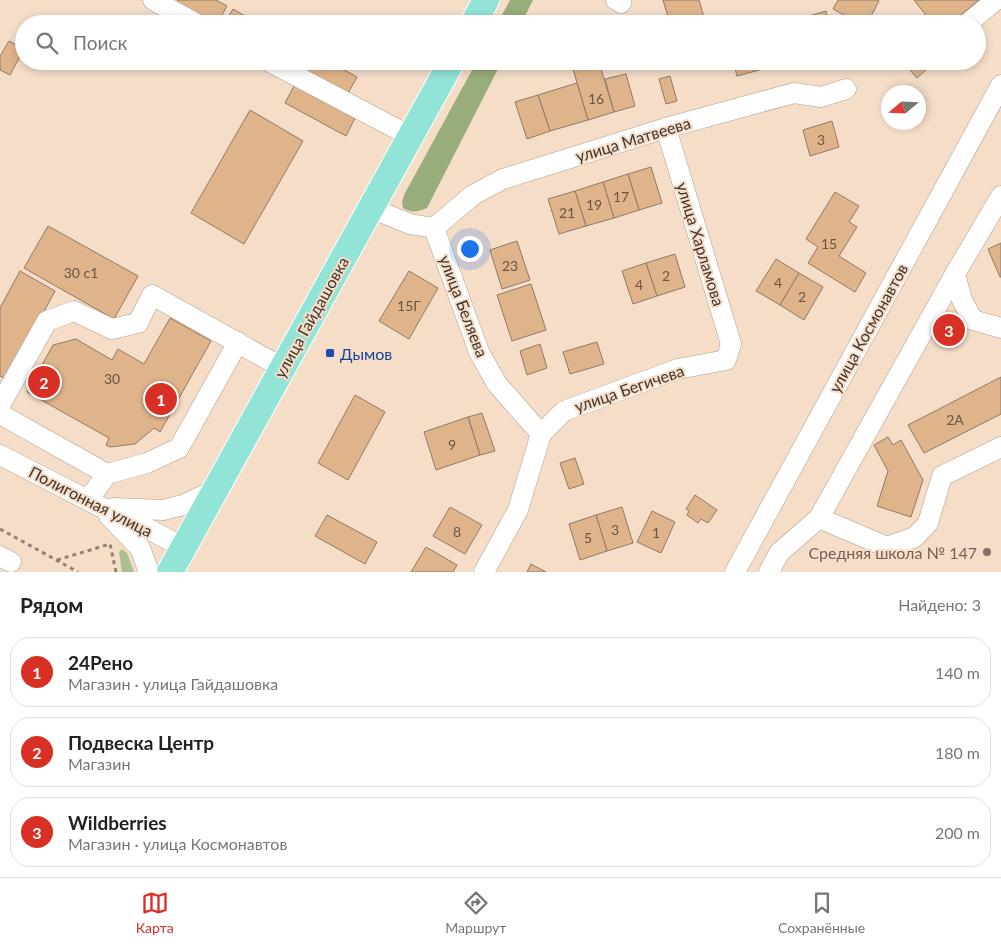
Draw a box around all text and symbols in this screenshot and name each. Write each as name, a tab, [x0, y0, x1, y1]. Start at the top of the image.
search box	[15, 15, 986, 70]
icon: search	[33, 29, 61, 57]
text: Поиск	[73, 31, 127, 54]
north arrow	[881, 85, 926, 130]
house number: 16	[588, 90, 604, 107]
street label: улица Матвеева	[573, 113, 693, 165]
house number: 3	[817, 131, 825, 148]
street label: улица Харламова	[673, 180, 729, 308]
house number: 17	[613, 188, 629, 205]
house number: 19	[586, 196, 602, 213]
house number: 21	[559, 204, 575, 221]
house number: 15	[821, 235, 837, 252]
your location	[457, 236, 483, 262]
street label: улица Беляева	[436, 252, 492, 360]
street label: улица Гайдашовка	[270, 253, 352, 381]
house number: 23	[502, 257, 518, 274]
street label: улица Космонавтов	[825, 260, 911, 396]
house number: 30 с1	[64, 264, 98, 281]
house number: 2	[662, 267, 670, 284]
house number: 4	[774, 274, 782, 291]
house number: 4	[635, 276, 643, 293]
house number: 2	[798, 288, 806, 305]
house number: 15Г	[397, 297, 421, 314]
pin: 3	[933, 311, 965, 349]
place label: Дымов	[340, 344, 392, 363]
marker: Дымов	[324, 347, 336, 359]
street label: улица Бегичева	[572, 360, 686, 416]
pin: 2	[28, 363, 60, 401]
house number: 30	[104, 370, 120, 387]
pin: 1	[145, 380, 177, 418]
house number: 2А	[946, 411, 964, 428]
house number: 9	[448, 436, 456, 453]
street label: Полигонная улица	[26, 462, 156, 540]
house number: 3	[611, 521, 619, 538]
house number: 8	[453, 523, 461, 540]
house number: 1	[652, 524, 660, 541]
house number: 5	[584, 529, 592, 546]
place label: Средняя школа № 147	[808, 543, 977, 562]
marker: Средняя школа № 147	[981, 546, 993, 558]
text: Рядом	[20, 592, 83, 617]
text: Найдено: 3	[898, 595, 981, 614]
text: 24Рено	[68, 651, 133, 674]
text: 1	[32, 663, 42, 682]
text: 140 m	[935, 663, 980, 682]
text: Магазин · улица Гайдашовка	[68, 674, 278, 693]
text: Подвеска Центр	[68, 731, 214, 754]
text: 2	[32, 743, 42, 762]
text: 180 m	[935, 743, 980, 762]
text: Магазин	[68, 754, 130, 773]
text: Wildberries	[68, 811, 167, 834]
text: 3	[32, 823, 42, 842]
text: 200 m	[935, 823, 980, 842]
text: Магазин · улица Космонавтов	[68, 834, 287, 853]
tab: Карта	[136, 889, 174, 936]
tab: Маршрут	[445, 889, 506, 936]
tab: Сохранённые	[778, 889, 865, 936]

